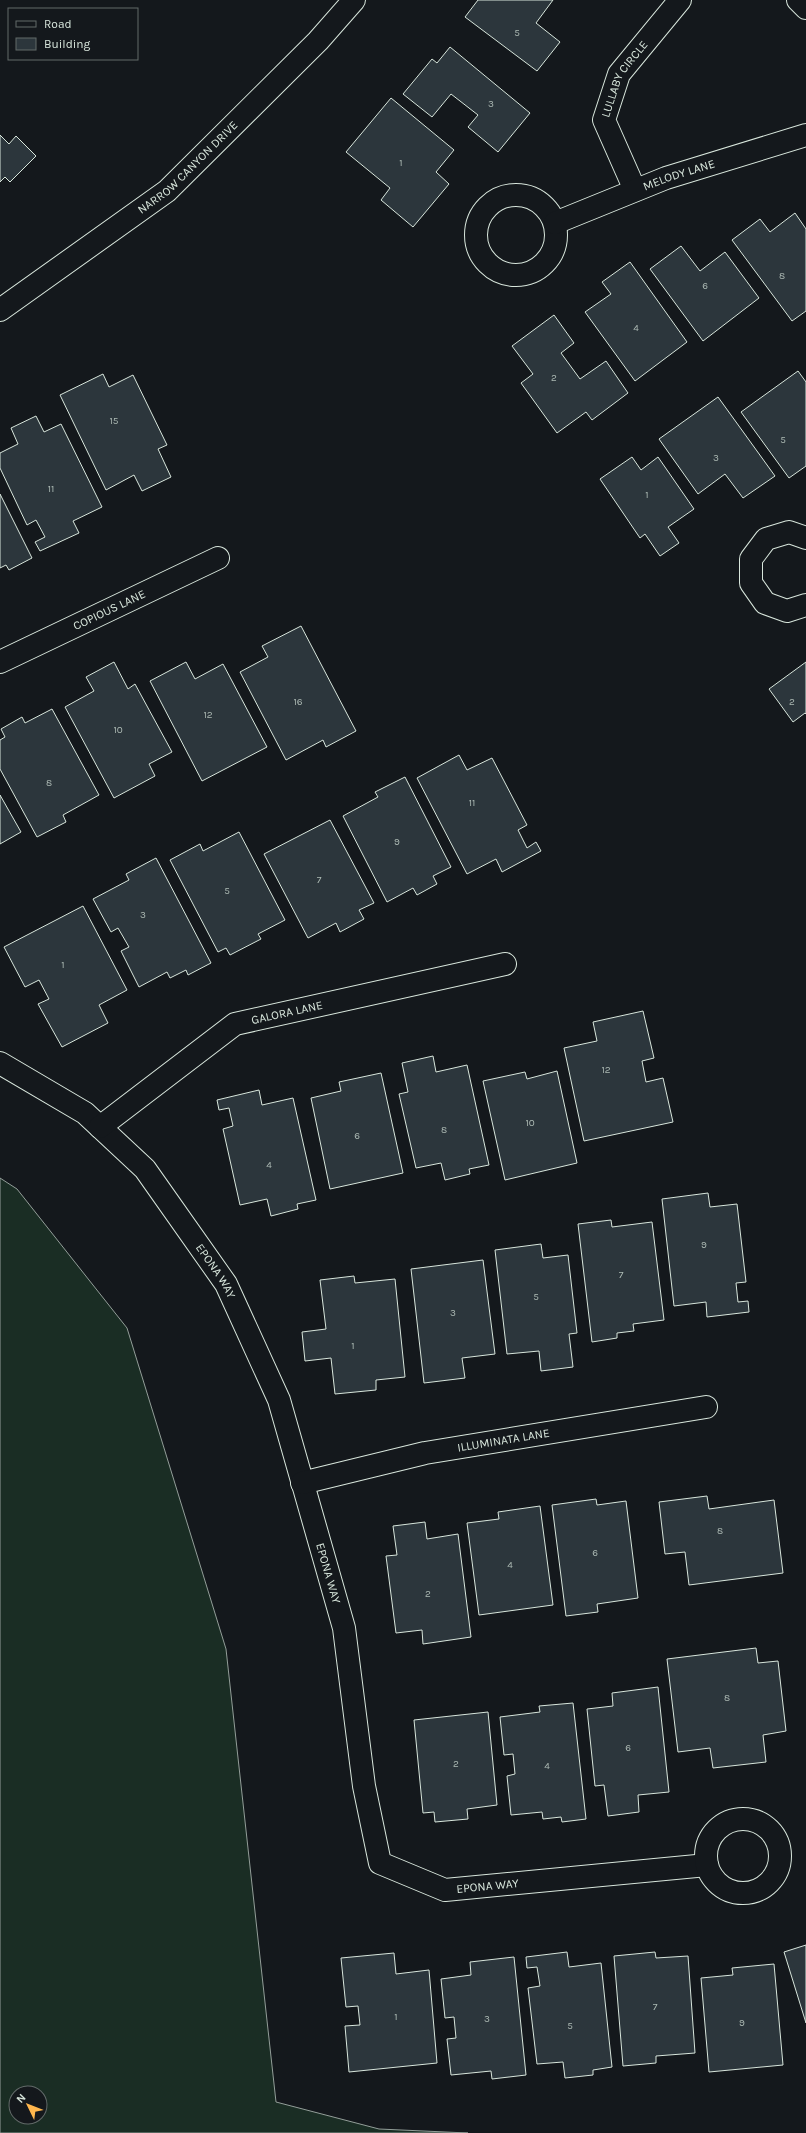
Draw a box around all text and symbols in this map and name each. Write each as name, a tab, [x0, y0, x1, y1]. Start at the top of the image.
legend	[8, 8, 138, 60]
text: Road	[44, 17, 72, 31]
house number: 5	[514, 27, 520, 39]
text: Building	[44, 37, 91, 51]
street label: LULLABY CIRCLE	[598, 38, 651, 119]
house number: 3	[488, 98, 494, 110]
street label: NARROW CANYON DRIVE	[135, 118, 240, 217]
street label: MELODY LANE	[641, 156, 716, 194]
house number: 1	[399, 157, 403, 169]
house number: 8	[779, 270, 785, 282]
house number: 6	[702, 280, 708, 292]
house number: 4	[633, 322, 639, 334]
house number: 2	[551, 372, 557, 384]
house number: 15	[110, 415, 119, 427]
house number: 5	[780, 434, 786, 446]
house number: 3	[713, 452, 719, 464]
house number: 11	[48, 483, 54, 495]
house number: 1	[645, 489, 649, 501]
street label: COPIOUS LANE	[71, 587, 148, 633]
house number: 16	[293, 696, 303, 708]
house number: 2	[789, 696, 795, 708]
house number: 12	[203, 709, 213, 721]
house number: 10	[113, 724, 123, 736]
house number: 8	[46, 777, 52, 789]
house number: 11	[469, 797, 475, 809]
house number: 9	[394, 836, 400, 848]
house number: 7	[317, 874, 322, 886]
house number: 5	[224, 885, 230, 897]
house number: 3	[140, 909, 146, 921]
house number: 1	[61, 959, 65, 971]
street label: GALORA LANE	[250, 998, 324, 1027]
house number: 12	[601, 1064, 611, 1076]
house number: 10	[525, 1117, 535, 1129]
house number: 8	[441, 1124, 447, 1136]
house number: 6	[354, 1130, 360, 1142]
house number: 4	[266, 1159, 272, 1171]
house number: 9	[701, 1239, 707, 1251]
street label: EPONA WAY	[193, 1241, 239, 1301]
house number: 7	[619, 1269, 624, 1281]
house number: 5	[533, 1291, 539, 1303]
house number: 3	[450, 1307, 456, 1319]
house number: 1	[351, 1340, 355, 1352]
street label: ILLUMINATA LANE	[456, 1426, 551, 1455]
house number: 8	[717, 1525, 723, 1537]
street label: EPONA WAY	[313, 1541, 344, 1606]
house number: 6	[592, 1547, 598, 1559]
house number: 4	[507, 1559, 513, 1571]
house number: 2	[425, 1588, 431, 1600]
house number: 8	[724, 1692, 730, 1704]
house number: 6	[625, 1742, 631, 1754]
house number: 2	[453, 1758, 459, 1770]
house number: 4	[544, 1760, 550, 1772]
street label: EPONA WAY	[456, 1876, 520, 1896]
house number: 7	[653, 2001, 658, 2013]
house number: 1	[394, 2011, 398, 2023]
house number: 3	[484, 2013, 490, 2025]
house number: 9	[739, 2017, 745, 2029]
house number: 5	[567, 2020, 573, 2032]
north arrow	[8, 2085, 48, 2125]
text: N	[14, 2091, 28, 2106]

